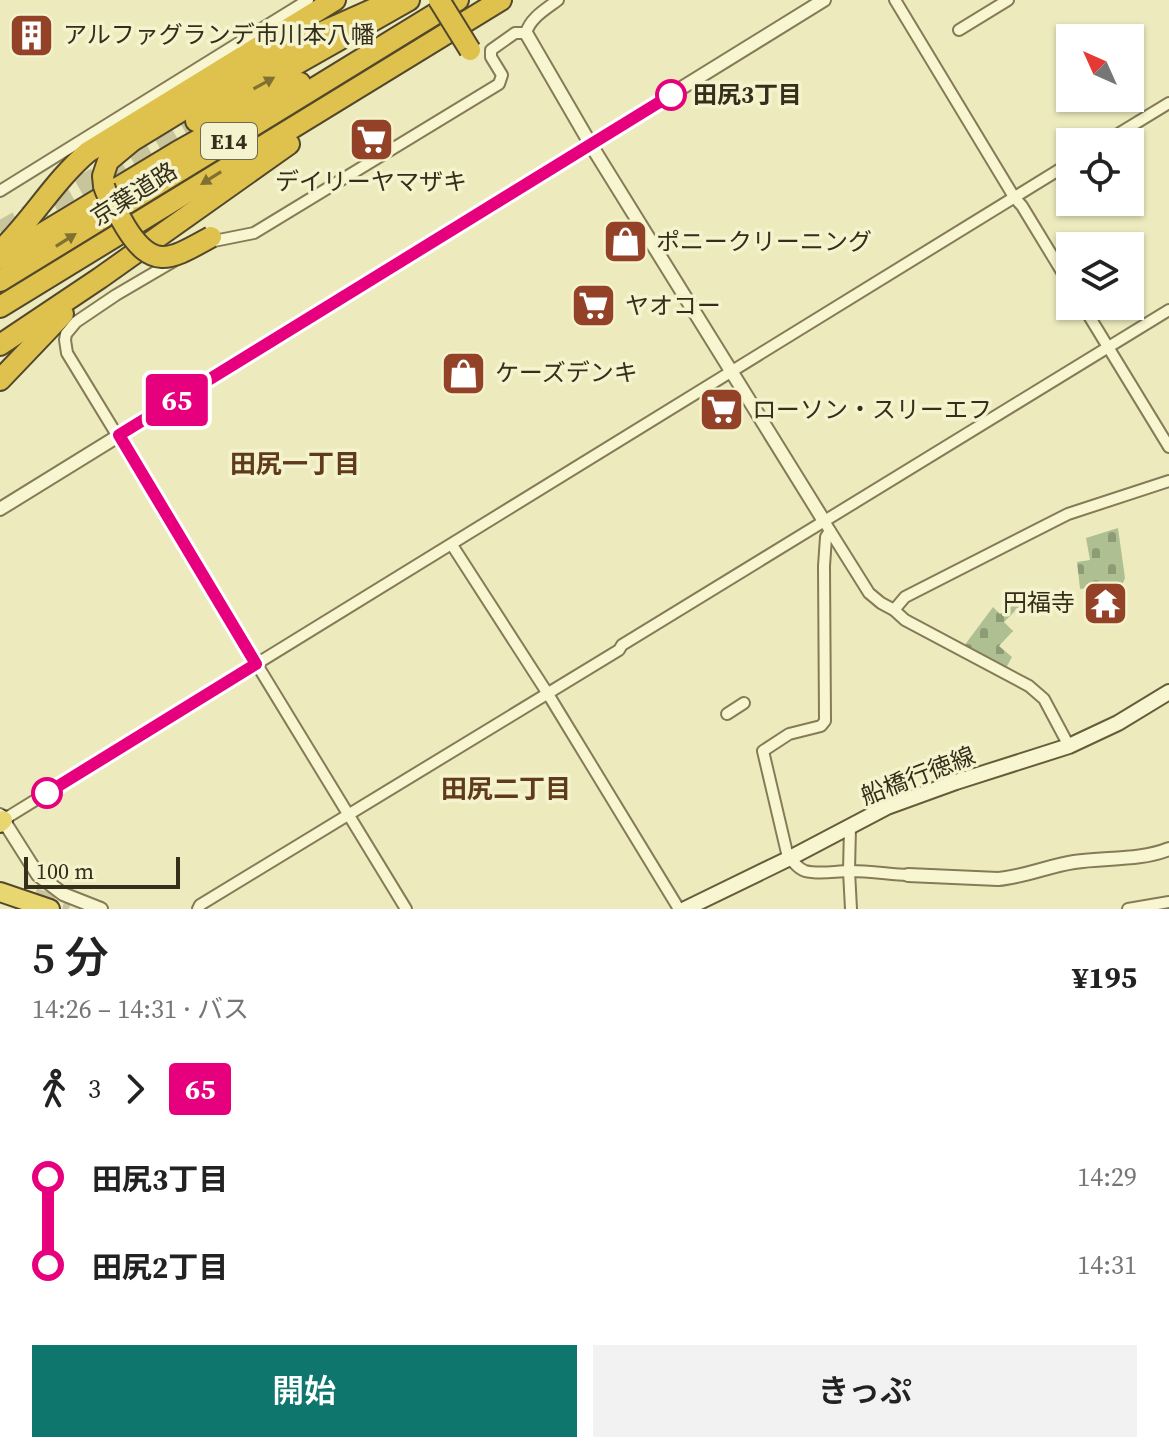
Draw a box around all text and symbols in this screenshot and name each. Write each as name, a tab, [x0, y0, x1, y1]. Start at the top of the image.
building icon: アルファグランデ市川本八幡	[8, 11, 56, 59]
place label: アルファグランデ市川本八幡	[63, 18, 375, 51]
north arrow	[1056, 24, 1144, 112]
map controls	[1056, 24, 1144, 320]
one-way arrow	[252, 76, 275, 90]
place label: 田尻3丁目	[693, 78, 802, 111]
marker: 田尻3丁目	[656, 80, 686, 110]
supermarket icon: デイリーヤマザキ	[347, 116, 395, 164]
road number: E14	[201, 123, 257, 159]
button: locate	[1056, 128, 1144, 216]
street label: 京葉道路	[84, 154, 183, 233]
place label: デイリーヤマザキ	[275, 165, 467, 198]
one-way arrow	[200, 171, 222, 185]
shop icon: ポニークリーニング	[601, 218, 649, 266]
place label: ポニークリーニング	[656, 225, 872, 258]
button: layers	[1056, 232, 1144, 320]
one-way arrow	[56, 233, 77, 248]
supermarket icon: ヤオコー	[570, 282, 618, 330]
place label: ヤオコー	[625, 289, 721, 322]
shop icon: ケーズデンキ	[440, 349, 488, 397]
place label: ケーズデンキ	[495, 356, 638, 389]
line badge: 65	[141, 374, 213, 426]
text: 65	[162, 381, 192, 419]
supermarket icon: ローソン・スリーエフ	[697, 386, 745, 434]
place label: ローソン・スリーエフ	[752, 393, 992, 426]
district label: 田尻一丁目	[230, 446, 360, 482]
temple icon: 円福寺	[1082, 579, 1130, 627]
place label: 円福寺	[1003, 586, 1075, 619]
street label: 船橋行徳線	[856, 739, 980, 812]
district label: 田尻二丁目	[441, 771, 571, 807]
unlabelled marker	[32, 778, 62, 808]
scale bar	[24, 853, 180, 889]
text: 100 m	[36, 856, 94, 886]
text: 5 分	[32, 927, 109, 988]
text: ¥195	[1072, 957, 1137, 998]
text: 14:26 – 14:31 · バス	[32, 991, 249, 1027]
icon: walk	[32, 1067, 76, 1111]
icon: forward	[113, 1067, 157, 1111]
text: 65	[185, 1070, 215, 1108]
text: 3	[88, 1071, 101, 1107]
text: 田尻3丁目	[92, 1159, 228, 1200]
text: 14:29	[1077, 1159, 1137, 1195]
text: 田尻2丁目	[92, 1247, 228, 1288]
text: 14:31	[1077, 1247, 1137, 1283]
button: 開始	[32, 1345, 577, 1437]
button: きっぷ	[593, 1345, 1137, 1437]

